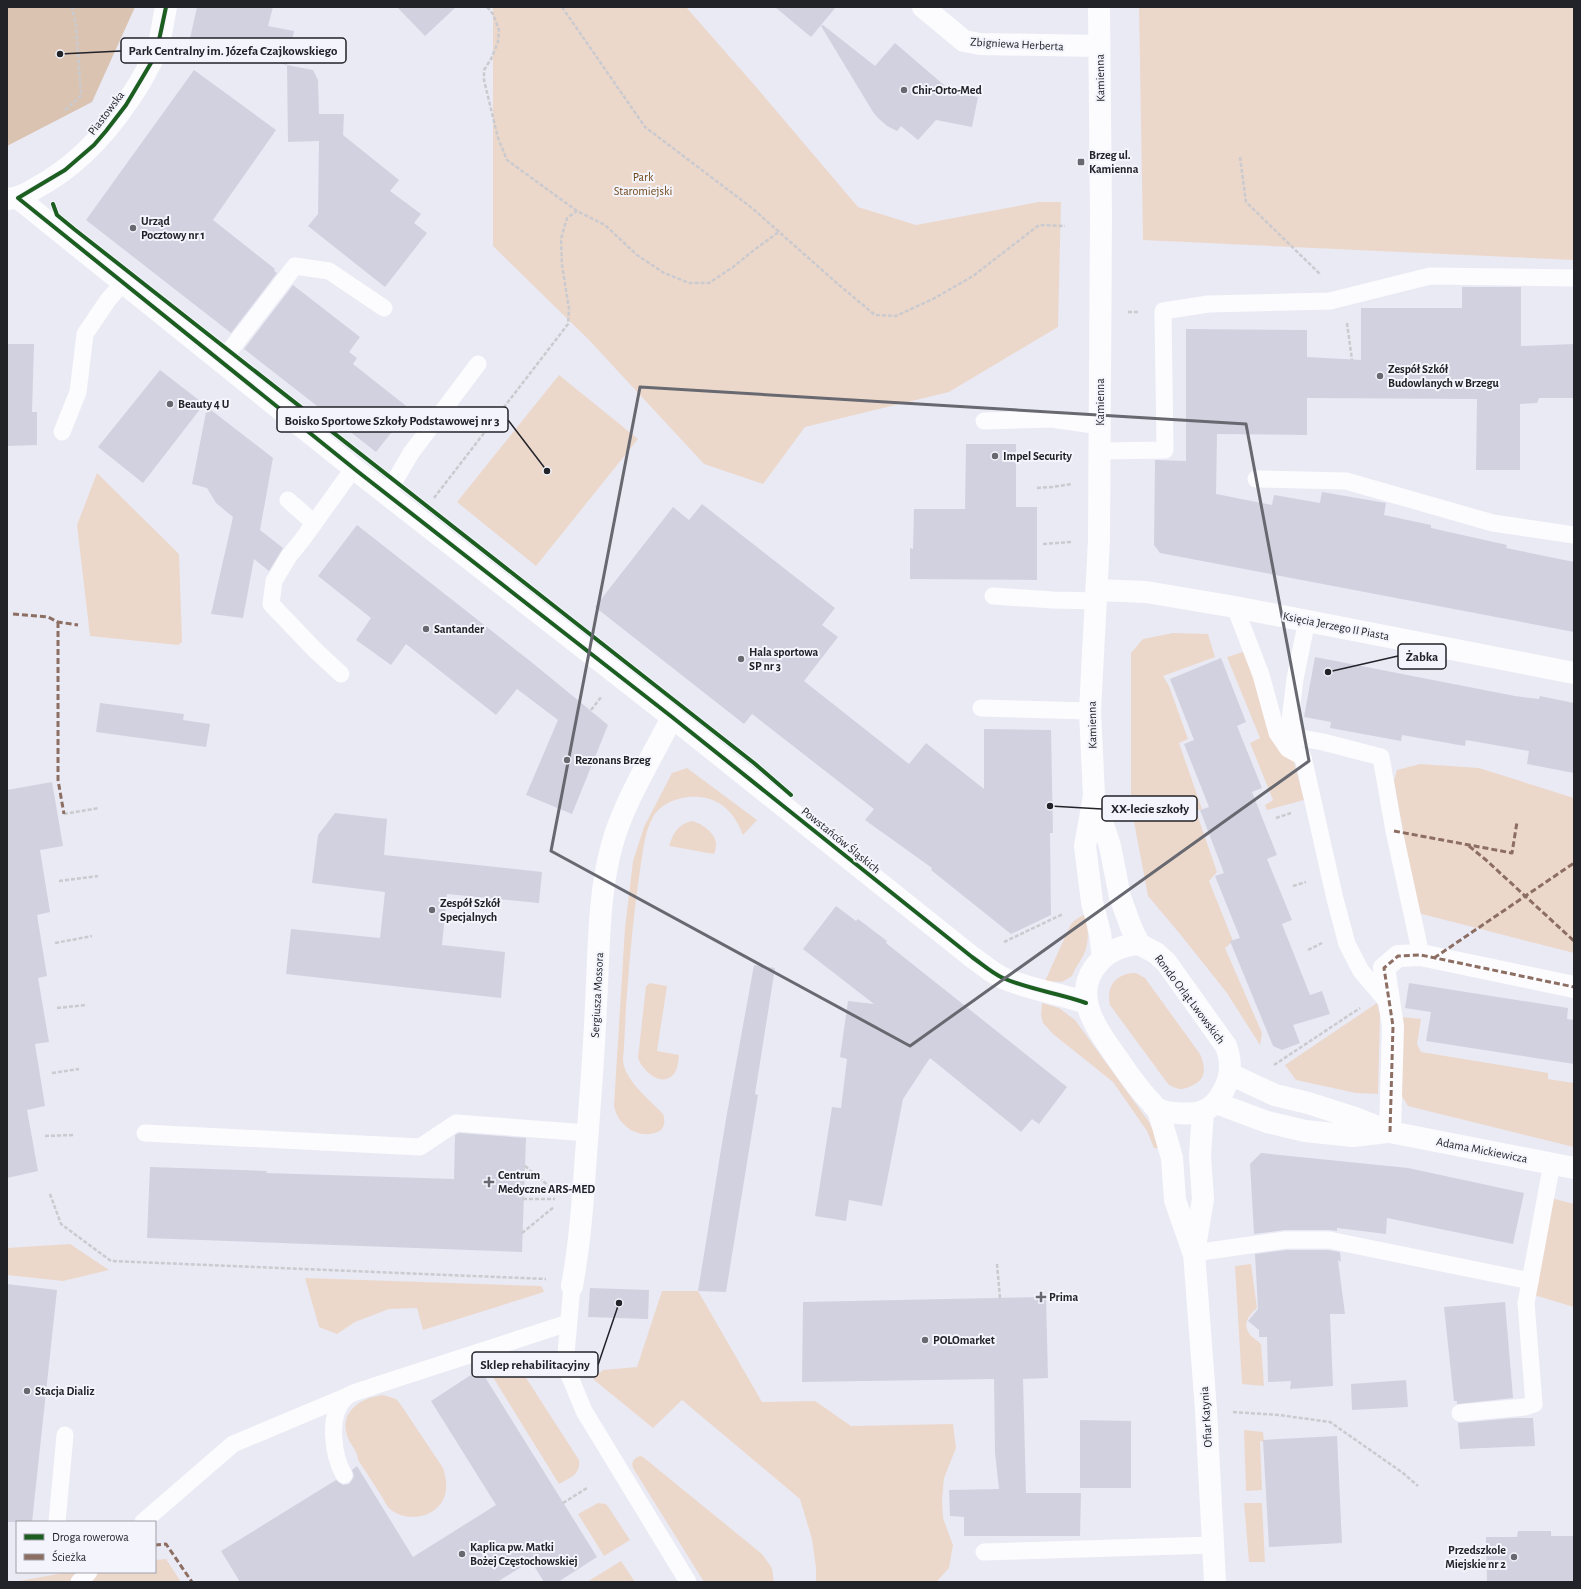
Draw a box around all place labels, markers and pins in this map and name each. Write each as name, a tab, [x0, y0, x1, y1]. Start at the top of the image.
callout: Park Centralny im. Józefa Czajkowskiego	[121, 38, 346, 63]
place label: Chir-Orto-Med	[912, 84, 982, 96]
marker: Chir-Orto-Med	[899, 85, 909, 95]
place label: Brzeg ul. Kamienna	[1089, 149, 1139, 175]
marker: Brzeg ul. Kamienna	[1076, 157, 1086, 167]
place label: Urząd Pocztowy nr 1	[141, 215, 205, 242]
marker: Urząd Pocztowy nr 1	[128, 223, 138, 233]
place label: Zespół Szkół Budowlanych w Brzegu	[1388, 363, 1499, 390]
marker: Zespół Szkół Budowlanych w Brzegu	[1375, 371, 1385, 381]
place label: Beauty 4 U	[178, 398, 229, 411]
marker: Beauty 4 U	[165, 399, 175, 409]
callout: Boisko Sportowe Szkoły Podstawowej nr 3	[277, 407, 508, 432]
place label: Impel Security	[1003, 450, 1073, 463]
marker: Impel Security	[990, 451, 1000, 461]
place label: Santander	[434, 623, 485, 635]
marker: Santander	[421, 624, 431, 634]
callout: Żabka	[1398, 644, 1446, 669]
place label: Hala sportowa SP nr 3	[749, 646, 819, 672]
marker: Hala sportowa SP nr 3	[736, 654, 746, 664]
place label: Rezonans Brzeg	[575, 754, 652, 766]
marker: Rezonans Brzeg	[562, 755, 572, 765]
callout: XX-lecie szkoły	[1102, 796, 1197, 821]
place label: Zespół Szkół Specjalnych	[440, 897, 501, 924]
marker: Zespół Szkół Specjalnych	[427, 905, 437, 915]
place label: Centrum Medyczne ARS-MED	[498, 1169, 595, 1196]
marker: Centrum Medyczne ARS-MED	[483, 1176, 495, 1188]
place label: Prima	[1049, 1291, 1079, 1303]
marker: Prima	[1036, 1292, 1046, 1302]
place label: POLOmarket	[933, 1334, 995, 1346]
marker: POLOmarket	[920, 1335, 930, 1345]
callout: Sklep rehabilitacyjny	[472, 1352, 598, 1377]
place label: Stacja Dializ	[35, 1385, 95, 1398]
marker: Stacja Dializ	[22, 1386, 32, 1396]
place label: Kaplica pw. Matki Bożej Częstochowskiej	[470, 1541, 578, 1568]
place label: Przedszkole Miejskie nr 2	[1445, 1544, 1506, 1571]
marker: Kaplica pw. Matki Bożej Częstochowskiej	[457, 1549, 467, 1559]
marker: Przedszkole Miejskie nr 2	[1509, 1552, 1519, 1562]

